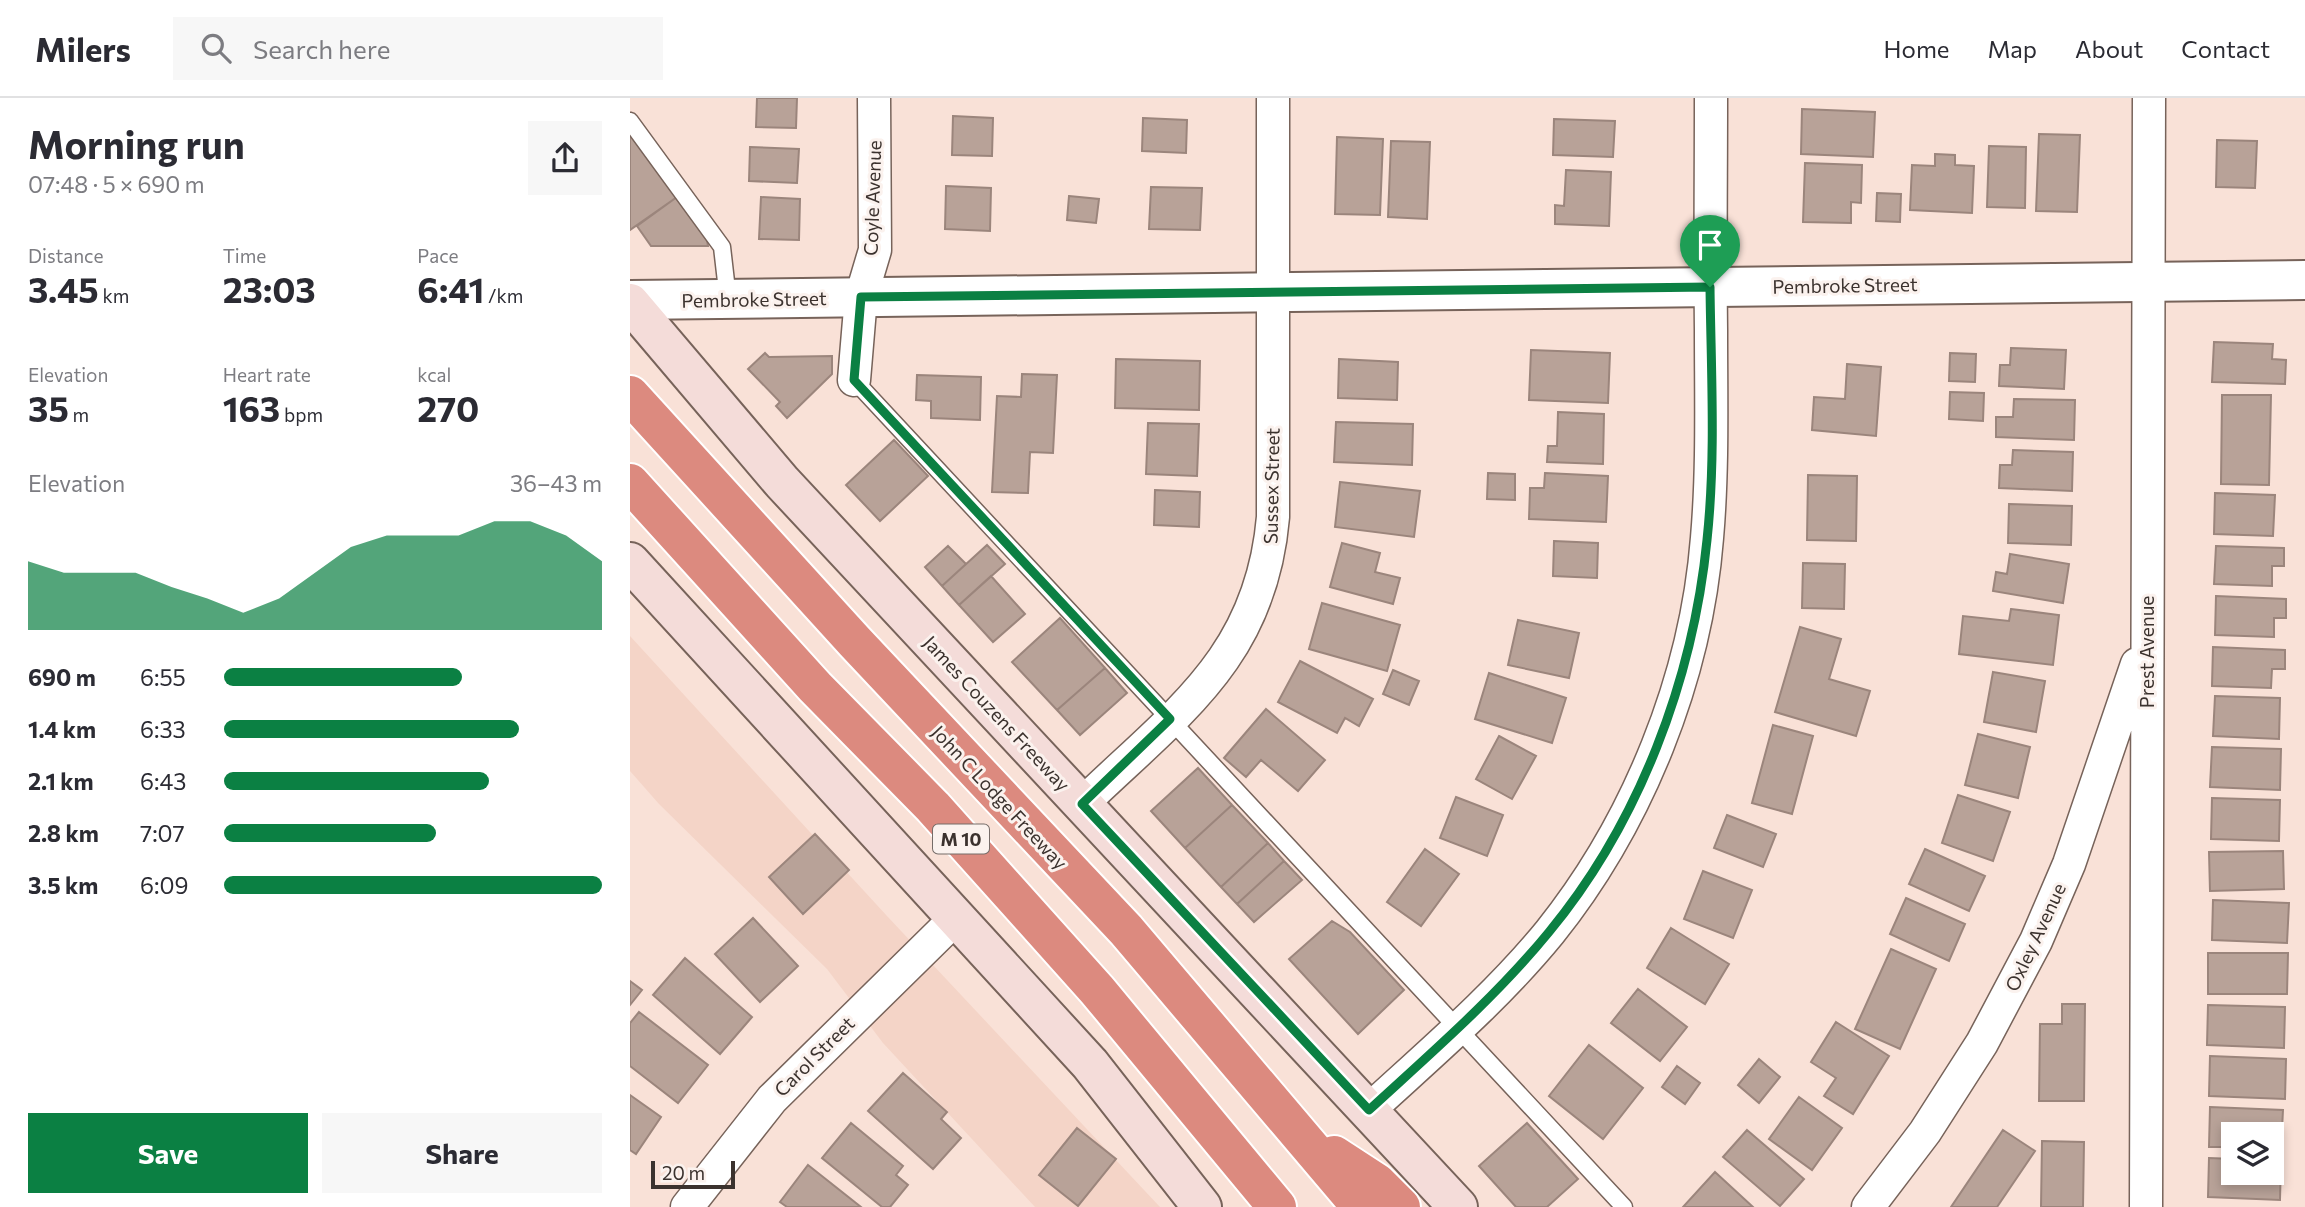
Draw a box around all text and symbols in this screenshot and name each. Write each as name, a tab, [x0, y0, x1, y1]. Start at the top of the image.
search box	[173, 17, 663, 80]
text: Milers	[35, 28, 131, 69]
icon: search	[197, 29, 235, 67]
text: Search here	[253, 33, 390, 64]
text: Home	[1884, 34, 1950, 63]
text: Map	[1988, 34, 2037, 63]
text: About	[2075, 34, 2143, 63]
text: Contact	[2181, 34, 2270, 63]
text: Morning run	[28, 120, 245, 167]
button: share	[528, 121, 602, 195]
street label: Coyle Avenue	[858, 140, 886, 256]
text: 07:48 · 5 × 690 m	[28, 170, 205, 198]
pin	[1680, 215, 1740, 287]
icon: arrive	[1691, 226, 1729, 264]
text: Distance	[28, 244, 104, 267]
text: Time	[223, 244, 266, 267]
text: Pace	[417, 244, 459, 267]
text: 3.45	[28, 267, 99, 310]
text: 23:03	[223, 267, 316, 310]
text: 6:41	[417, 267, 484, 310]
street label: Pembroke Street	[1772, 272, 1918, 298]
text: km	[99, 284, 129, 307]
text: /km	[484, 284, 523, 307]
street label: Pembroke Street	[681, 286, 827, 312]
text: Elevation	[28, 363, 108, 386]
text: Heart rate	[223, 363, 311, 386]
text: kcal	[417, 363, 451, 386]
text: 35	[28, 386, 69, 429]
text: 163	[223, 386, 280, 429]
text: 270	[417, 386, 479, 429]
text: m	[69, 403, 89, 426]
text: bpm	[280, 403, 323, 426]
street label: Sussex Street	[1258, 427, 1284, 544]
text: Elevation	[28, 469, 125, 497]
text: 36–43 m	[510, 469, 602, 497]
street label: Prest Avenue	[2135, 596, 2158, 708]
street label: James Couzens Freeway	[919, 630, 1075, 796]
text: 690 m	[28, 663, 96, 691]
text: 6:55	[140, 663, 186, 691]
text: 1.4 km	[28, 715, 96, 743]
text: 6:33	[140, 715, 186, 743]
street label: John C Lodge Freeway	[927, 720, 1073, 874]
text: 2.1 km	[28, 767, 94, 795]
text: 6:43	[140, 767, 186, 795]
text: 2.8 km	[28, 819, 99, 847]
text: 7:07	[140, 819, 185, 847]
road number: M 10	[933, 824, 989, 854]
text: 3.5 km	[28, 871, 98, 899]
text: 6:09	[140, 871, 188, 899]
street label: Oxley Avenue	[2000, 879, 2070, 995]
street label: Carol Street	[769, 1011, 859, 1101]
button: Save	[28, 1113, 308, 1193]
button: Share	[322, 1113, 602, 1193]
map controls	[2221, 1122, 2284, 1185]
button: layers	[2221, 1122, 2284, 1185]
scale bar	[651, 1158, 735, 1190]
text: 20 m	[662, 1161, 705, 1184]

